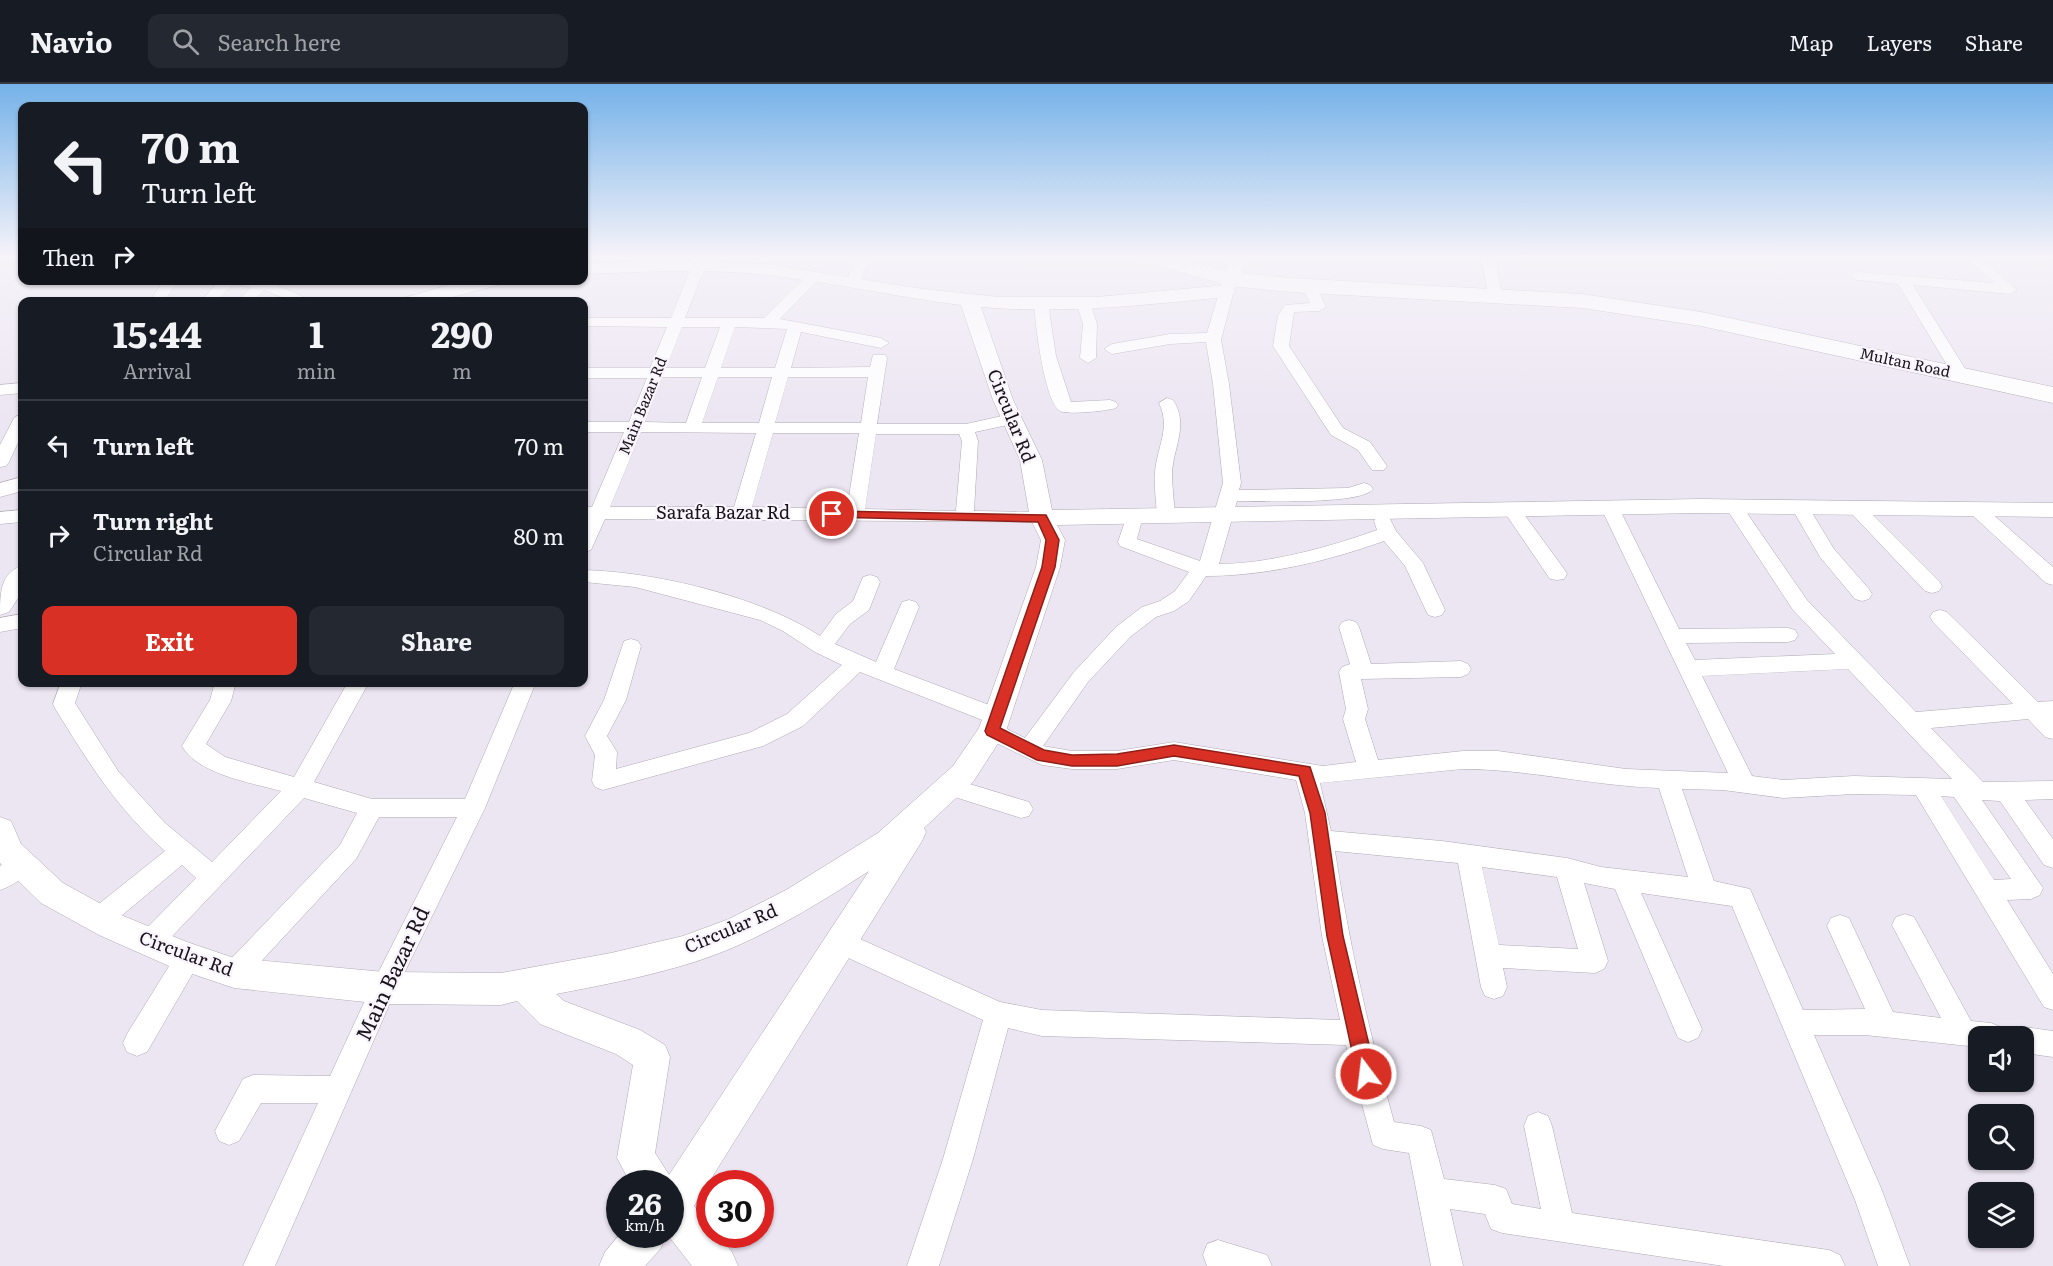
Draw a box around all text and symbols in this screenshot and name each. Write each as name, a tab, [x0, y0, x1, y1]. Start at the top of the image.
search box	[148, 14, 568, 68]
text: Navio	[30, 20, 112, 62]
icon: search	[169, 25, 202, 58]
text: Search here	[217, 25, 341, 58]
text: Map	[1789, 26, 1834, 57]
text: Layers	[1867, 26, 1932, 57]
text: Share	[1965, 26, 2023, 57]
text: 70 m	[141, 114, 240, 176]
icon: left	[42, 126, 120, 204]
text: Turn left	[141, 171, 256, 211]
text: Then	[42, 240, 95, 273]
icon: right	[107, 240, 140, 273]
text: 15:44	[113, 306, 202, 359]
text: 1	[309, 306, 324, 359]
text: 290	[431, 306, 493, 359]
street label: Multan Road	[1858, 341, 1953, 382]
street label: Main Bazar Rd	[612, 353, 672, 458]
text: Arrival	[123, 355, 192, 385]
text: min	[297, 355, 336, 385]
text: m	[452, 355, 472, 385]
street label: Circular Rd	[981, 365, 1043, 466]
icon: left	[42, 429, 75, 462]
text: Turn left	[93, 429, 194, 462]
text: 70 m	[514, 429, 564, 462]
pin	[806, 488, 857, 539]
icon: arrive	[815, 497, 848, 530]
street label: Sarafa Bazar Rd	[656, 498, 790, 525]
text: Turn right	[93, 504, 213, 537]
icon: right	[42, 519, 75, 552]
text: 80 m	[513, 519, 564, 552]
text: Circular Rd	[93, 537, 202, 567]
button: Exit	[42, 606, 297, 675]
button: Share	[309, 606, 564, 675]
street label: Circular Rd	[680, 896, 781, 959]
street label: Main Bazar Rd	[346, 900, 436, 1045]
street label: Circular Rd	[136, 923, 237, 982]
map controls	[1968, 1026, 2034, 1248]
button: sound	[1968, 1026, 2034, 1092]
position arrow	[1334, 1042, 1398, 1106]
button: search	[1968, 1104, 2034, 1170]
speed limit sign: 30	[696, 1170, 774, 1248]
text: 26	[628, 1180, 662, 1224]
button: layers	[1968, 1182, 2034, 1248]
text: km/h	[625, 1213, 665, 1236]

